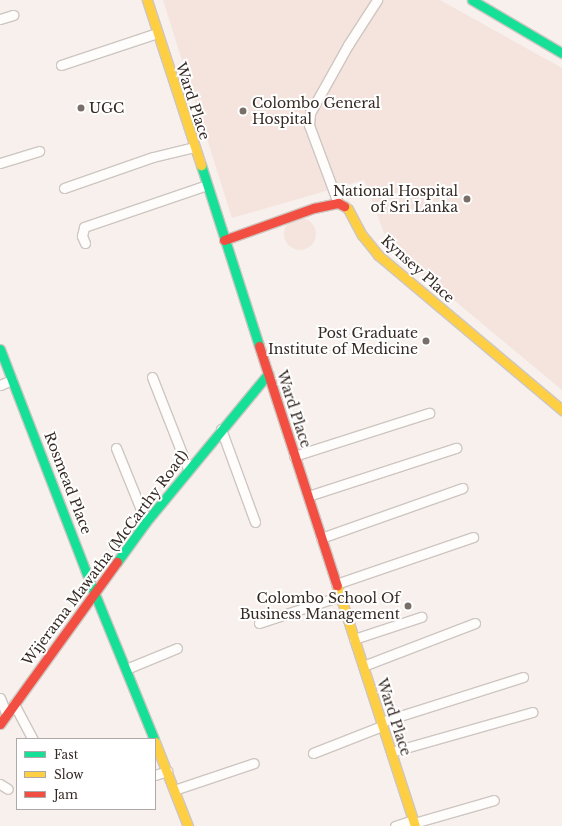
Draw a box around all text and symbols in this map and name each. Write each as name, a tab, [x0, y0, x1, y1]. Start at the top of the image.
street label: Ward Place	[173, 60, 213, 142]
place label: Colombo General Hospital	[252, 95, 380, 128]
place label: UGC	[89, 100, 124, 116]
marker: UGC	[76, 103, 86, 113]
marker: Colombo General Hospital	[237, 105, 249, 117]
place label: National Hospital of Sri Lanka	[333, 183, 458, 216]
marker: National Hospital of Sri Lanka	[461, 193, 473, 205]
street label: Kynsey Place	[378, 232, 458, 306]
place label: Post Graduate Institute of Medicine	[268, 325, 418, 358]
marker: Post Graduate Institute of Medicine	[421, 336, 431, 346]
street label: Ward Place	[274, 368, 314, 450]
street label: Rosmead Place	[41, 430, 95, 536]
street label: Wijerama Mawatha (McCarthy Road)	[18, 447, 192, 669]
place label: Colombo School Of Business Management	[240, 590, 400, 622]
marker: Colombo School Of Business Management	[403, 601, 413, 611]
street label: Ward Place	[374, 676, 414, 758]
legend	[16, 738, 156, 810]
text: Fast	[54, 747, 78, 762]
text: Slow	[54, 767, 83, 782]
text: Jam	[54, 787, 78, 802]

